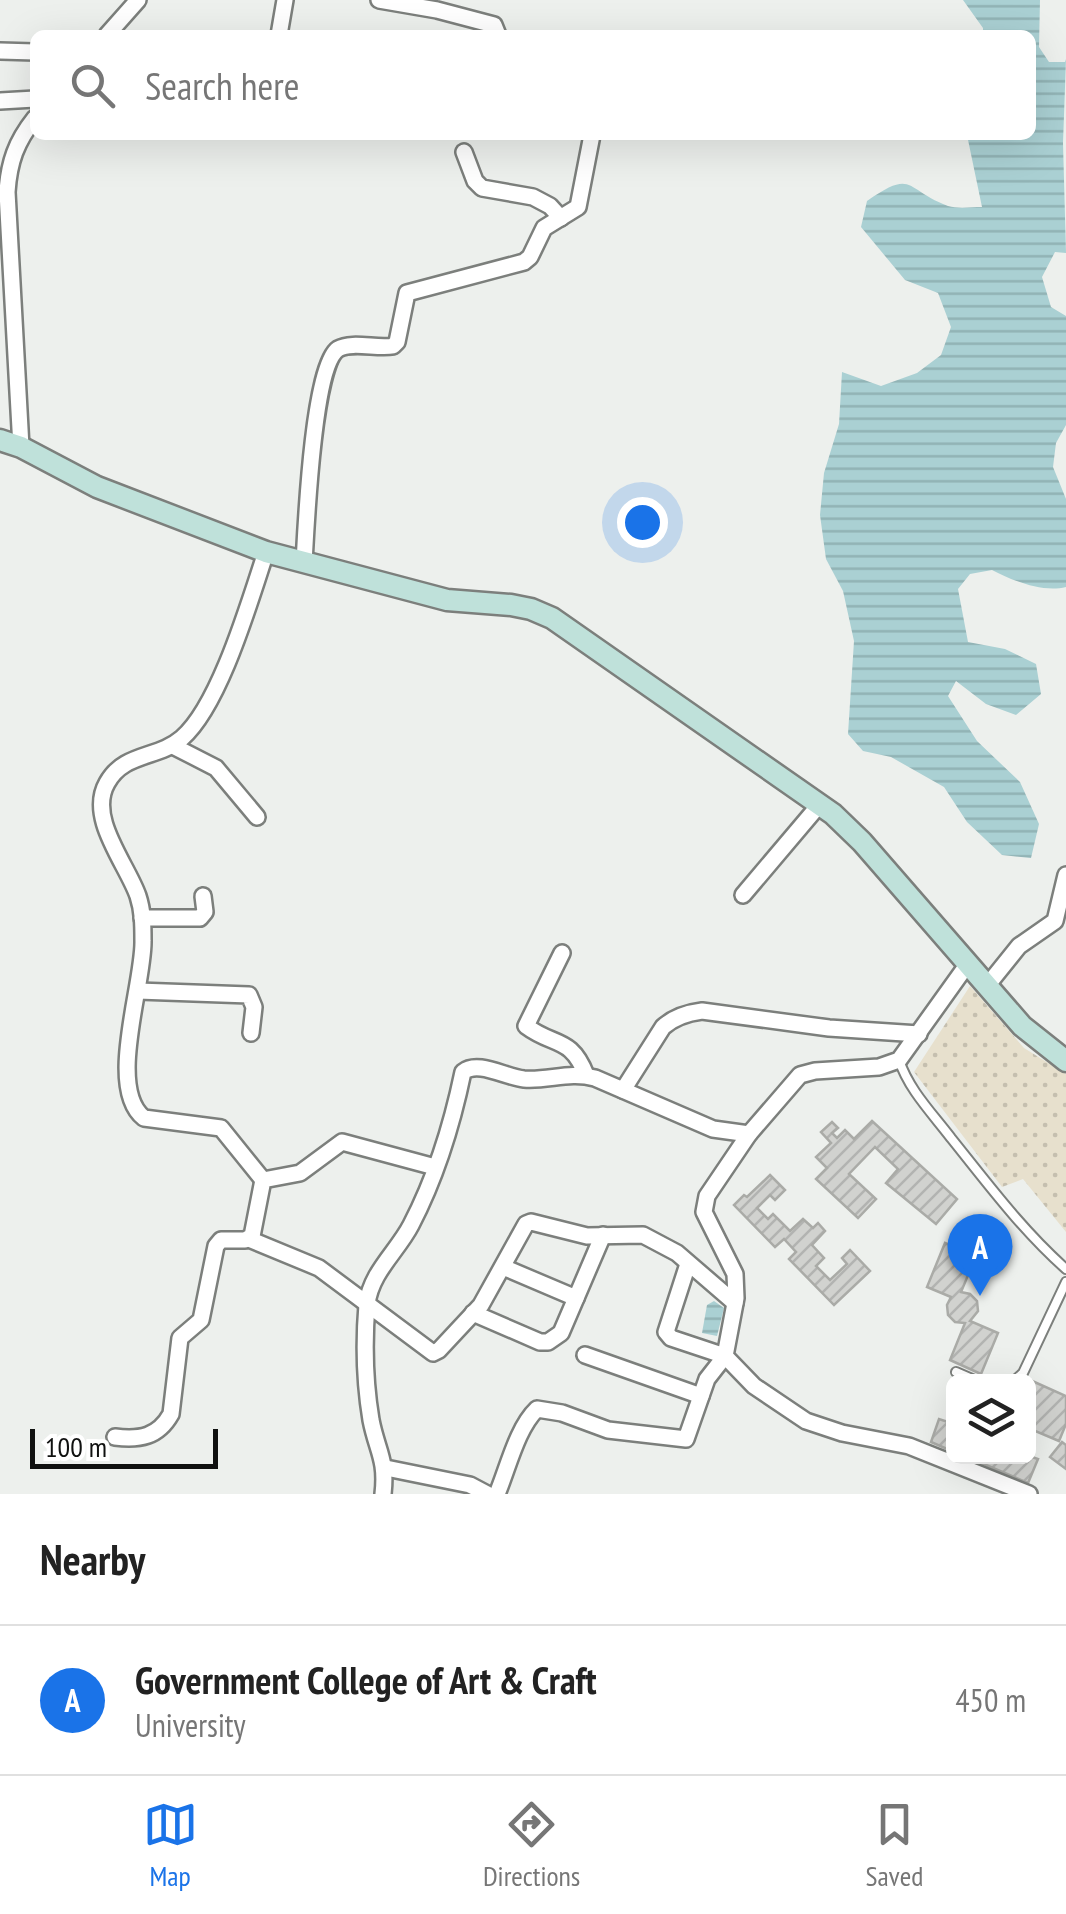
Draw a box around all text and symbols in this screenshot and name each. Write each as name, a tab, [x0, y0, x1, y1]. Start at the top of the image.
search box	[30, 30, 1036, 140]
icon: search	[65, 58, 120, 113]
text: Search here	[145, 61, 299, 110]
your location	[617, 497, 668, 548]
pin: A	[948, 1214, 1012, 1296]
map controls	[946, 1374, 1036, 1464]
button: layers	[946, 1374, 1036, 1464]
scale bar	[30, 1424, 218, 1468]
text: 100 m	[45, 1428, 107, 1465]
text: Nearby	[40, 1532, 145, 1587]
text: Government College of Art & Craft	[135, 1655, 597, 1704]
text: A	[64, 1679, 81, 1721]
text: 450 m	[955, 1679, 1026, 1721]
text: University	[135, 1704, 245, 1746]
tab: Map	[143, 1797, 198, 1894]
tab: Directions	[483, 1797, 580, 1894]
tab: Saved	[866, 1797, 923, 1894]

